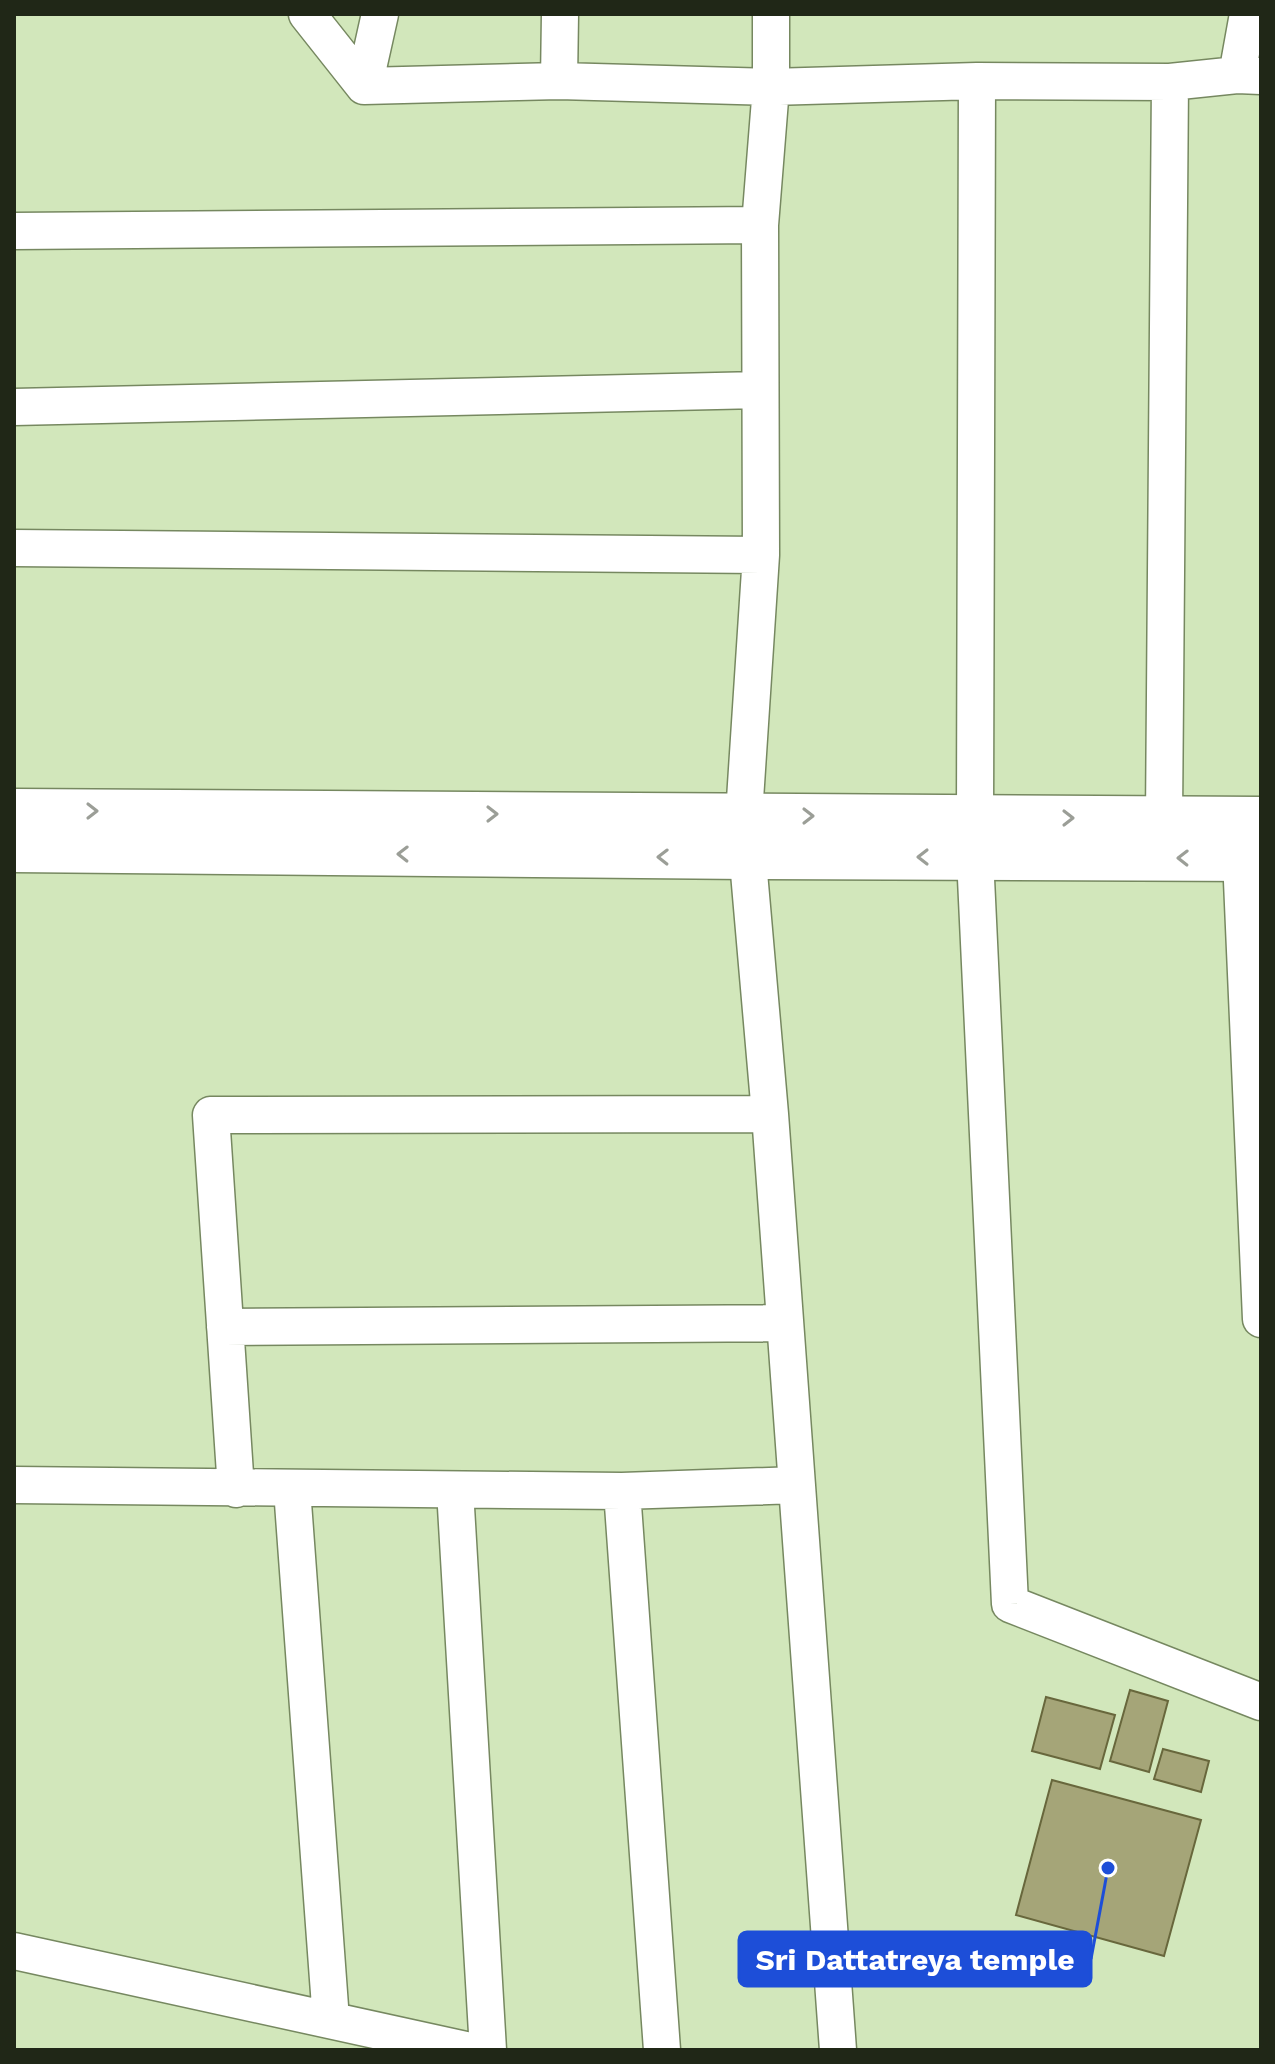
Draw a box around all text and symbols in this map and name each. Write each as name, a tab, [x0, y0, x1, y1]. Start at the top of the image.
one-way arrow	[86, 802, 99, 820]
one-way arrow	[486, 805, 499, 823]
one-way arrow	[802, 807, 815, 825]
one-way arrow	[1062, 809, 1075, 826]
one-way arrow	[396, 845, 409, 863]
one-way arrow	[656, 848, 669, 865]
one-way arrow	[916, 848, 929, 866]
one-way arrow	[1176, 849, 1189, 866]
callout: Sri Dattatreya temple	[739, 1932, 1091, 1986]
text: Sri Dattatreya temple	[755, 1942, 1075, 1977]

